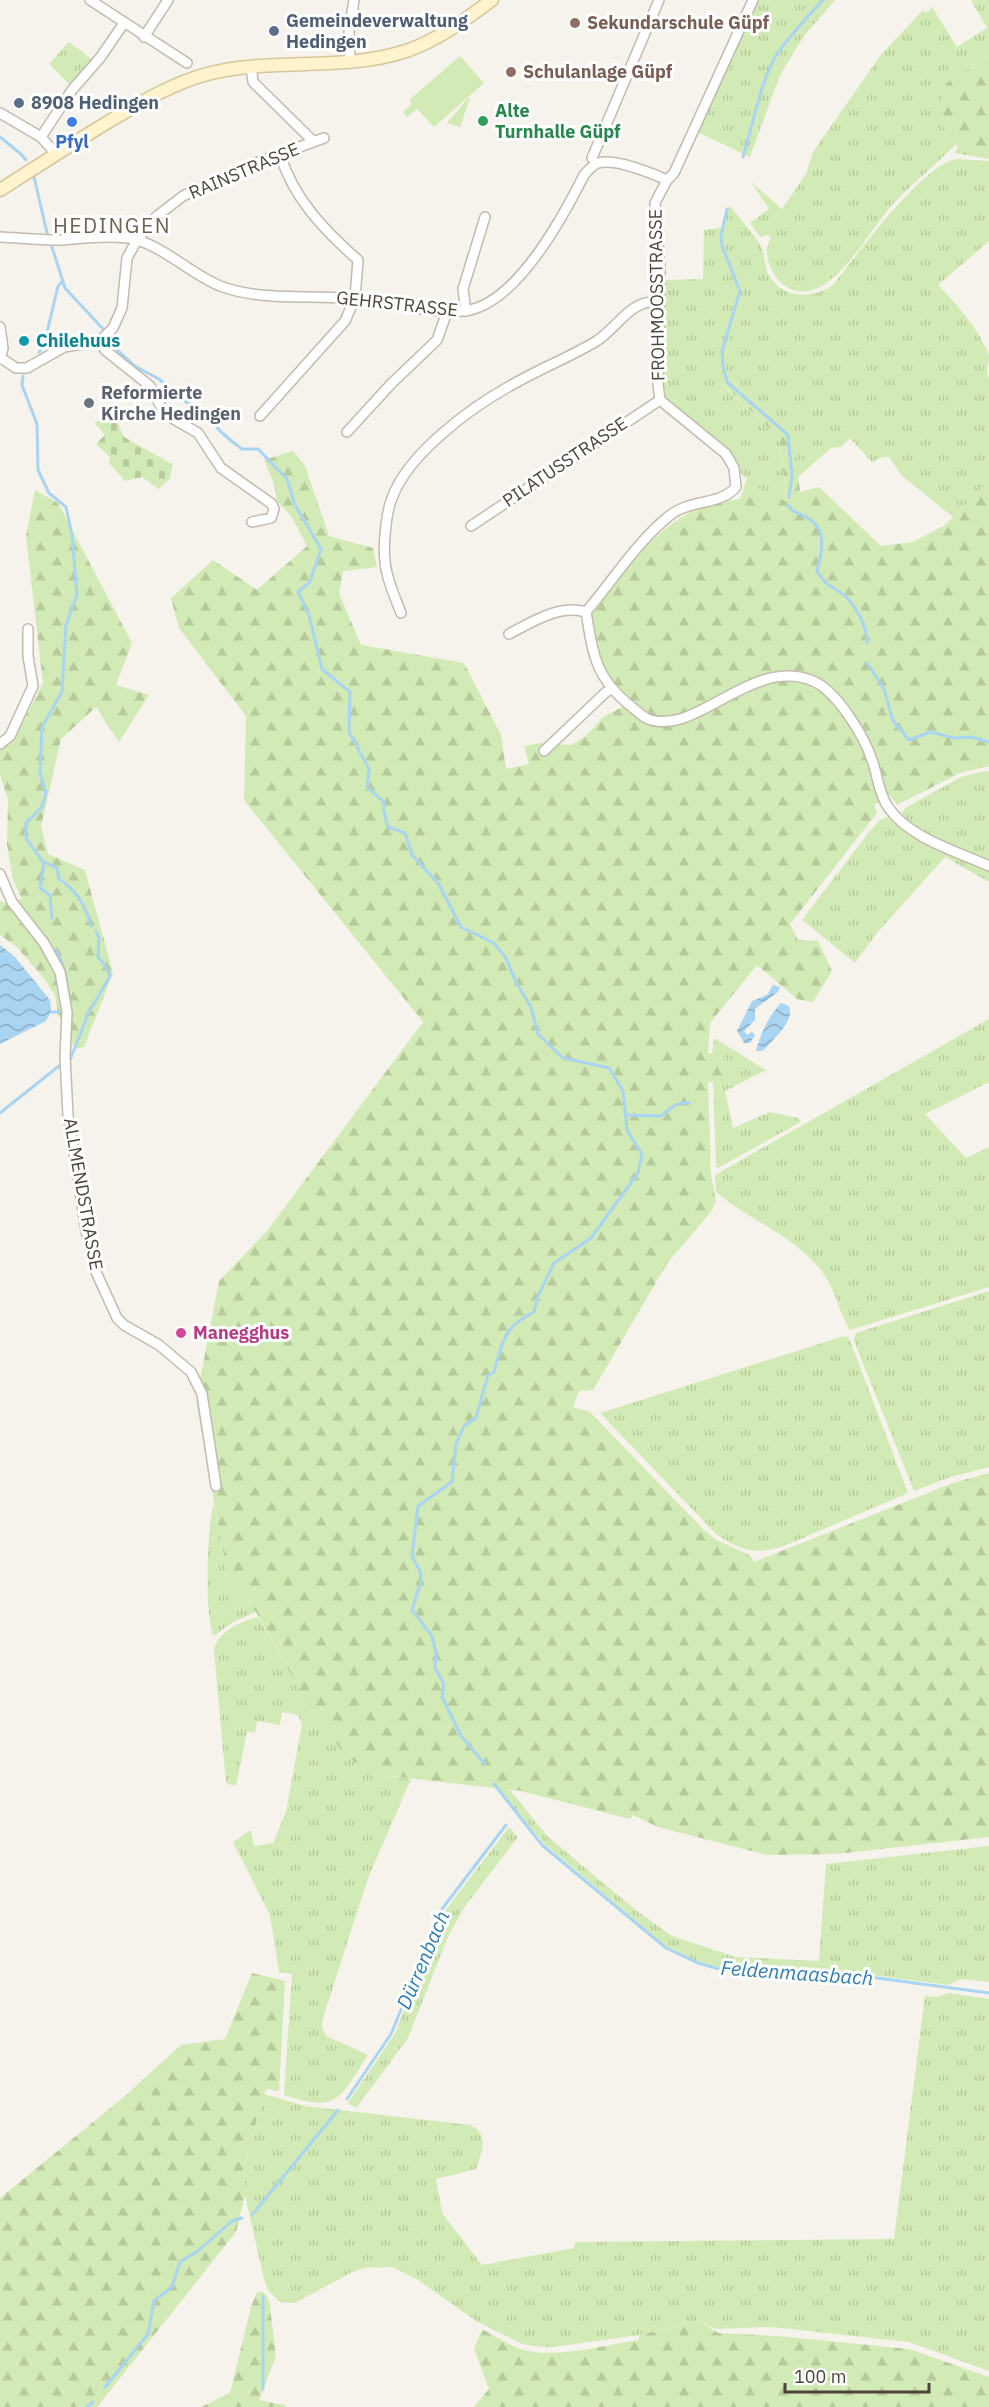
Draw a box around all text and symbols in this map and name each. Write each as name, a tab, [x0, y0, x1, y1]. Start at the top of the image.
place label: Gemeindeverwaltung Hedingen	[286, 9, 468, 53]
place label: Sekundarschule Güpf	[587, 11, 770, 34]
marker: Sekundarschule Güpf	[568, 16, 582, 30]
marker: Gemeindeverwaltung Hedingen	[267, 24, 281, 38]
place label: Schulanlage Güpf	[523, 60, 673, 83]
marker: Schulanlage Güpf	[504, 65, 518, 79]
place label: 8908 Hedingen	[31, 91, 159, 114]
marker: 8908 Hedingen	[12, 96, 26, 110]
place label: Alte Turnhalle Güpf	[495, 99, 621, 143]
marker: Alte Turnhalle Güpf	[476, 114, 490, 128]
marker: Pfyl	[65, 115, 79, 129]
place label: Pfyl	[55, 130, 89, 153]
street label: RAINSTRASSE	[185, 137, 303, 204]
street label: FROHMOOSSTRASSE	[644, 209, 669, 381]
district label: HEDINGEN	[53, 211, 171, 239]
street label: GEHRSTRASSE	[335, 286, 459, 321]
place label: Chilehuus	[36, 329, 120, 352]
marker: Chilehuus	[17, 334, 31, 348]
place label: Reformierte Kirche Hedingen	[101, 381, 241, 425]
marker: Reformierte Kirche Hedingen	[82, 396, 96, 410]
street label: PILATUSSTRASSE	[498, 411, 631, 512]
street label: ALLMENDSTRASSE	[59, 1116, 108, 1272]
place label: Manegghus	[193, 1321, 289, 1344]
marker: Manegghus	[174, 1326, 188, 1340]
water label: Dürrenbach	[390, 1906, 455, 2013]
water label: Feldenmaasbach	[720, 1954, 874, 1991]
scale bar	[785, 2356, 929, 2394]
text: 100 m	[794, 2365, 846, 2388]

